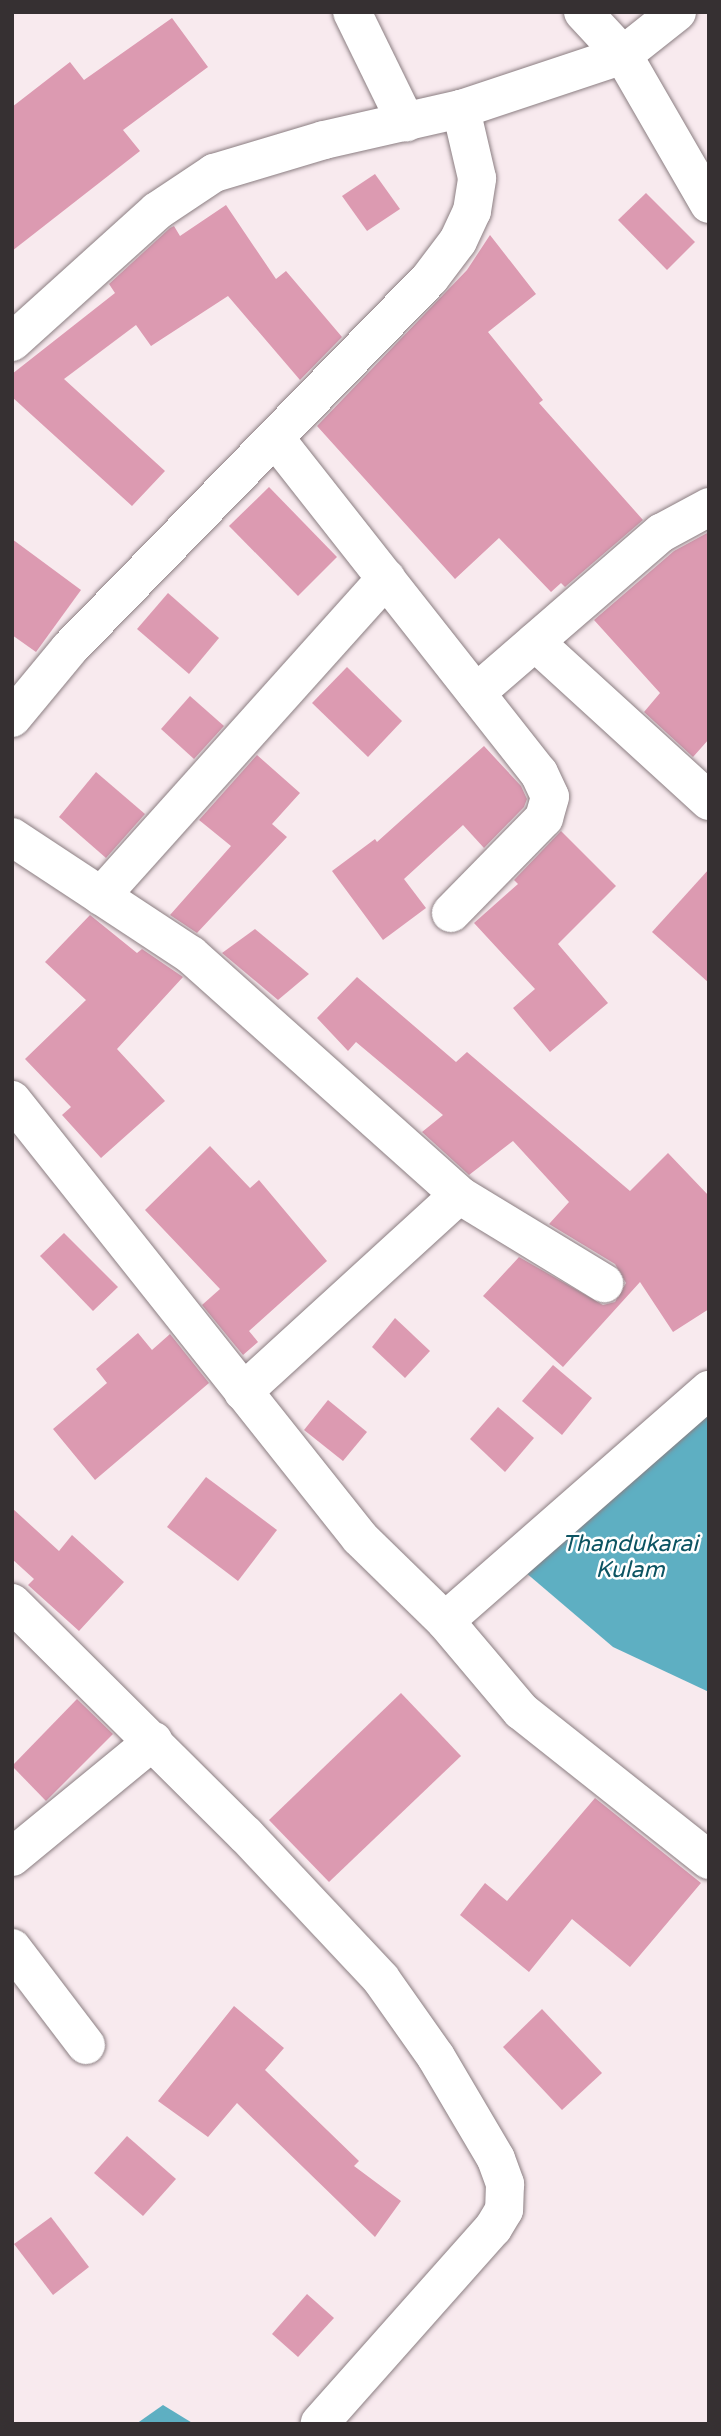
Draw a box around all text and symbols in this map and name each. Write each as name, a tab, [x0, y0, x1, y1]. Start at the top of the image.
water label: Thandukarai Kulam	[562, 1530, 698, 1584]

